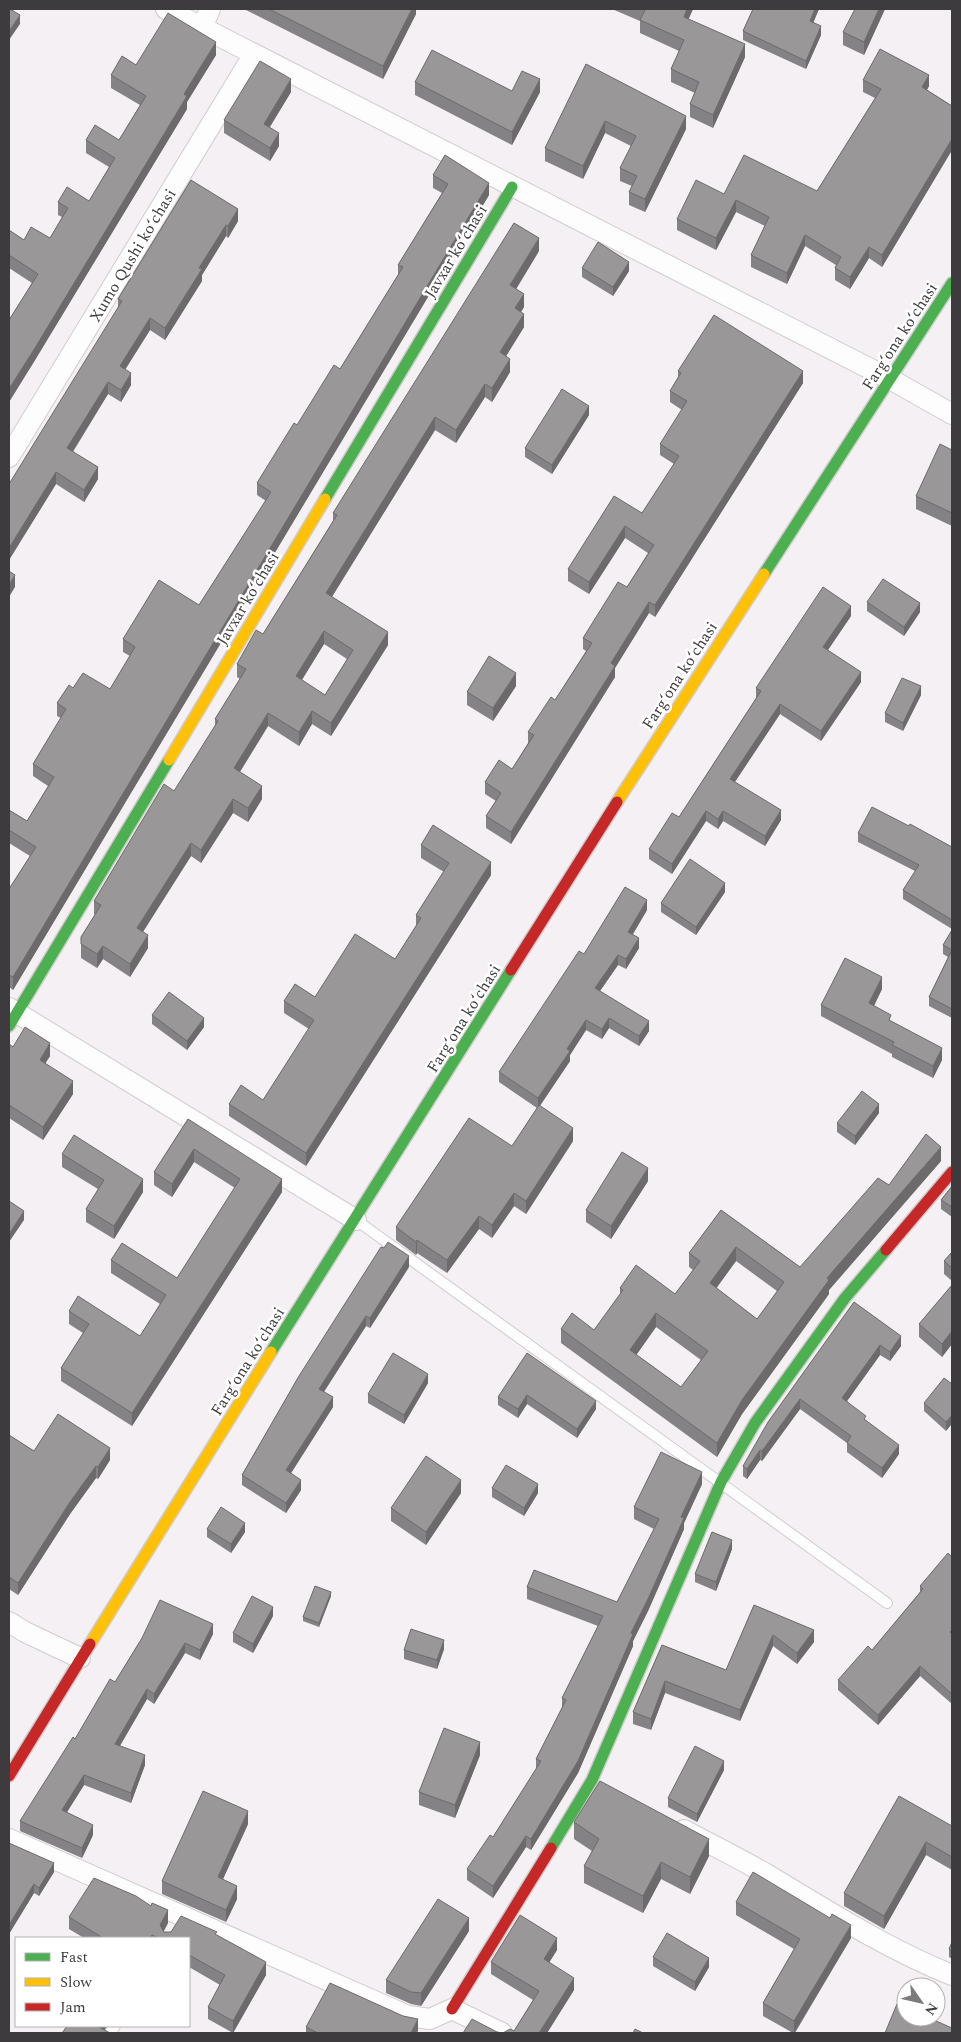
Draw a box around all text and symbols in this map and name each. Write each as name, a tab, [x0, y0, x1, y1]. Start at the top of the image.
street label: Xumo Qushi koʻchasi	[83, 184, 182, 327]
street label: Javxar koʻchasi	[418, 200, 493, 303]
street label: Fargʻona koʻchasi	[856, 278, 944, 395]
street label: Javxar koʻchasi	[210, 547, 285, 650]
street label: Fargʻona koʻchasi	[636, 617, 724, 734]
street label: Fargʻona koʻchasi	[421, 960, 507, 1077]
street label: Fargʻona koʻchasi	[205, 1303, 291, 1420]
legend	[15, 1937, 190, 2027]
text: Fast	[60, 1946, 88, 1969]
text: Slow	[60, 1971, 92, 1994]
north arrow	[896, 1977, 946, 2027]
text: Jam	[60, 1996, 86, 2019]
text: N	[919, 1998, 943, 2020]

